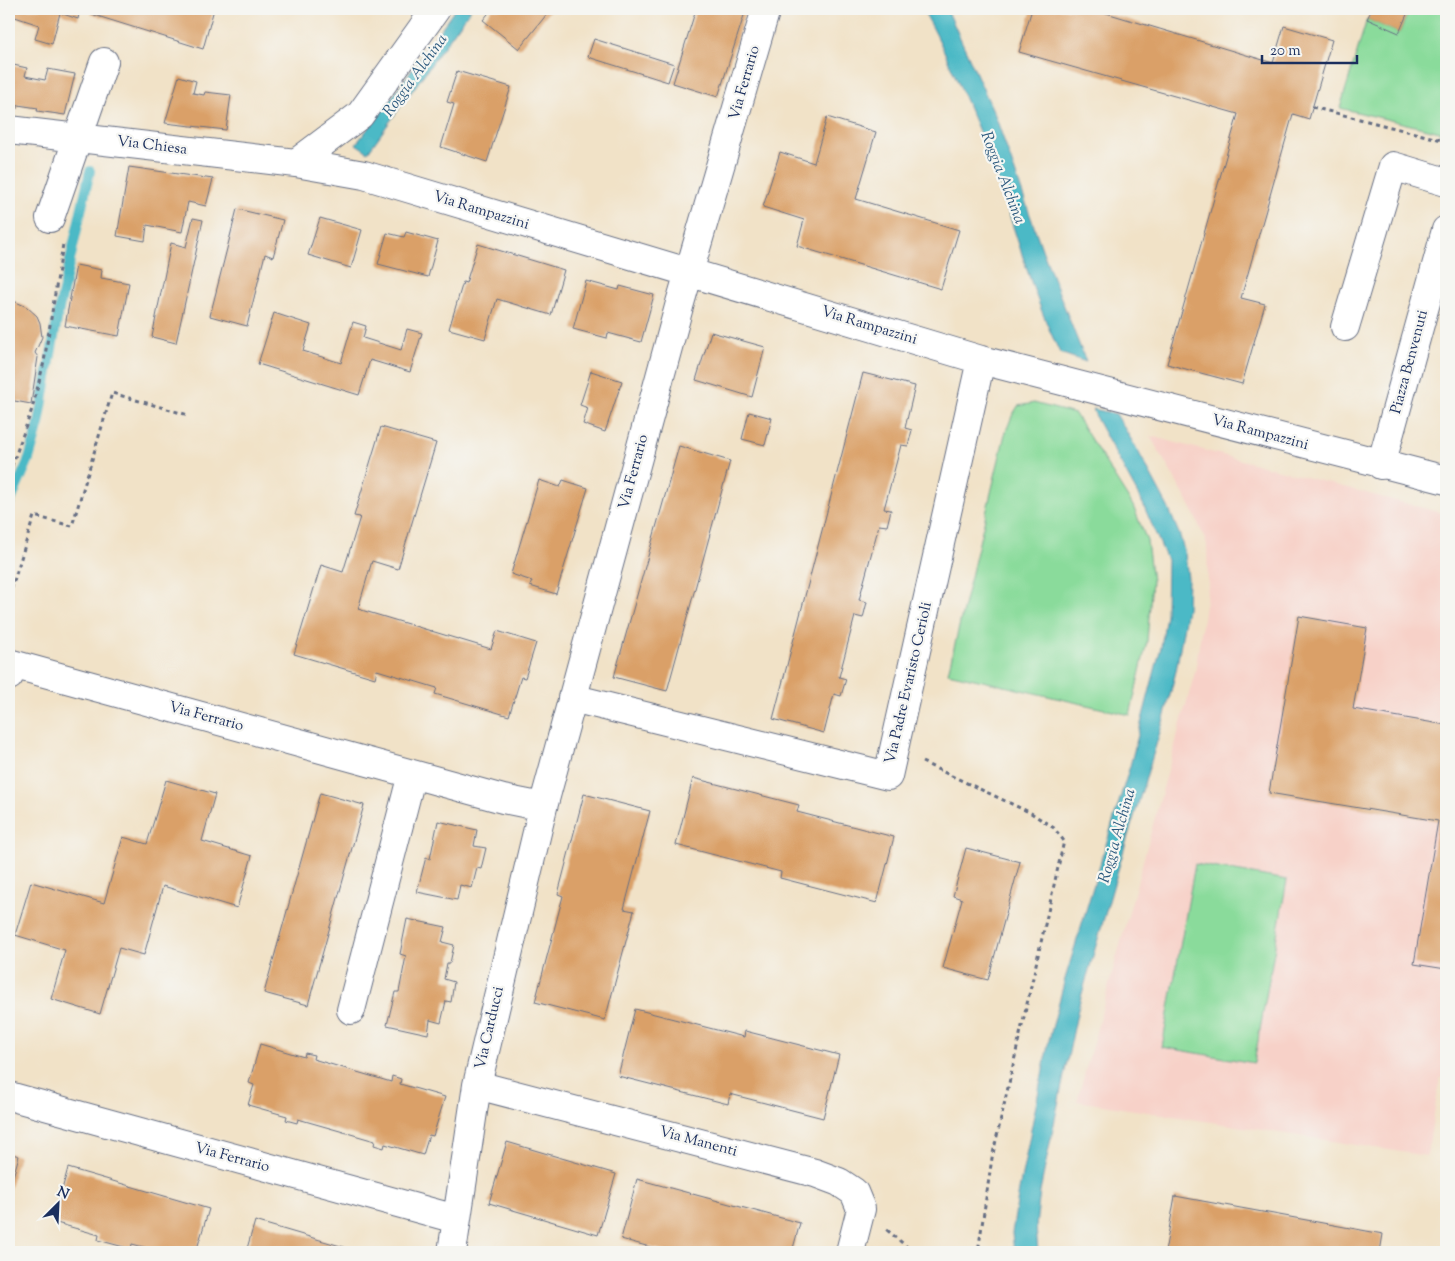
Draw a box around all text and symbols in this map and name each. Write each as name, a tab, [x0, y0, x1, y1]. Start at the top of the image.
water label: Roggia Alchina	[378, 30, 454, 122]
scale bar	[1262, 32, 1358, 64]
text: 20 m	[1270, 41, 1301, 62]
street label: Via Ferrario	[724, 43, 766, 123]
water label: Roggia Alchina	[974, 128, 1030, 228]
street label: Via Chiesa	[116, 131, 188, 161]
street label: Via Rampazzini	[430, 186, 532, 236]
street label: Via Rampazzini	[818, 301, 920, 351]
street label: Piazza Benvenuti	[1386, 308, 1434, 416]
street label: Via Rampazzini	[1209, 410, 1311, 456]
street label: Via Ferrario	[614, 432, 654, 512]
street label: Via Padre Evaristo Cerioli	[880, 600, 938, 766]
street label: Via Ferrario	[166, 697, 246, 737]
water label: Roggia Alchina	[1094, 786, 1142, 886]
street label: Via Carducci	[470, 984, 510, 1072]
street label: Via Manenti	[657, 1121, 739, 1163]
street label: Via Ferrario	[192, 1138, 272, 1178]
north arrow	[32, 1178, 82, 1228]
text: N	[53, 1183, 72, 1205]

